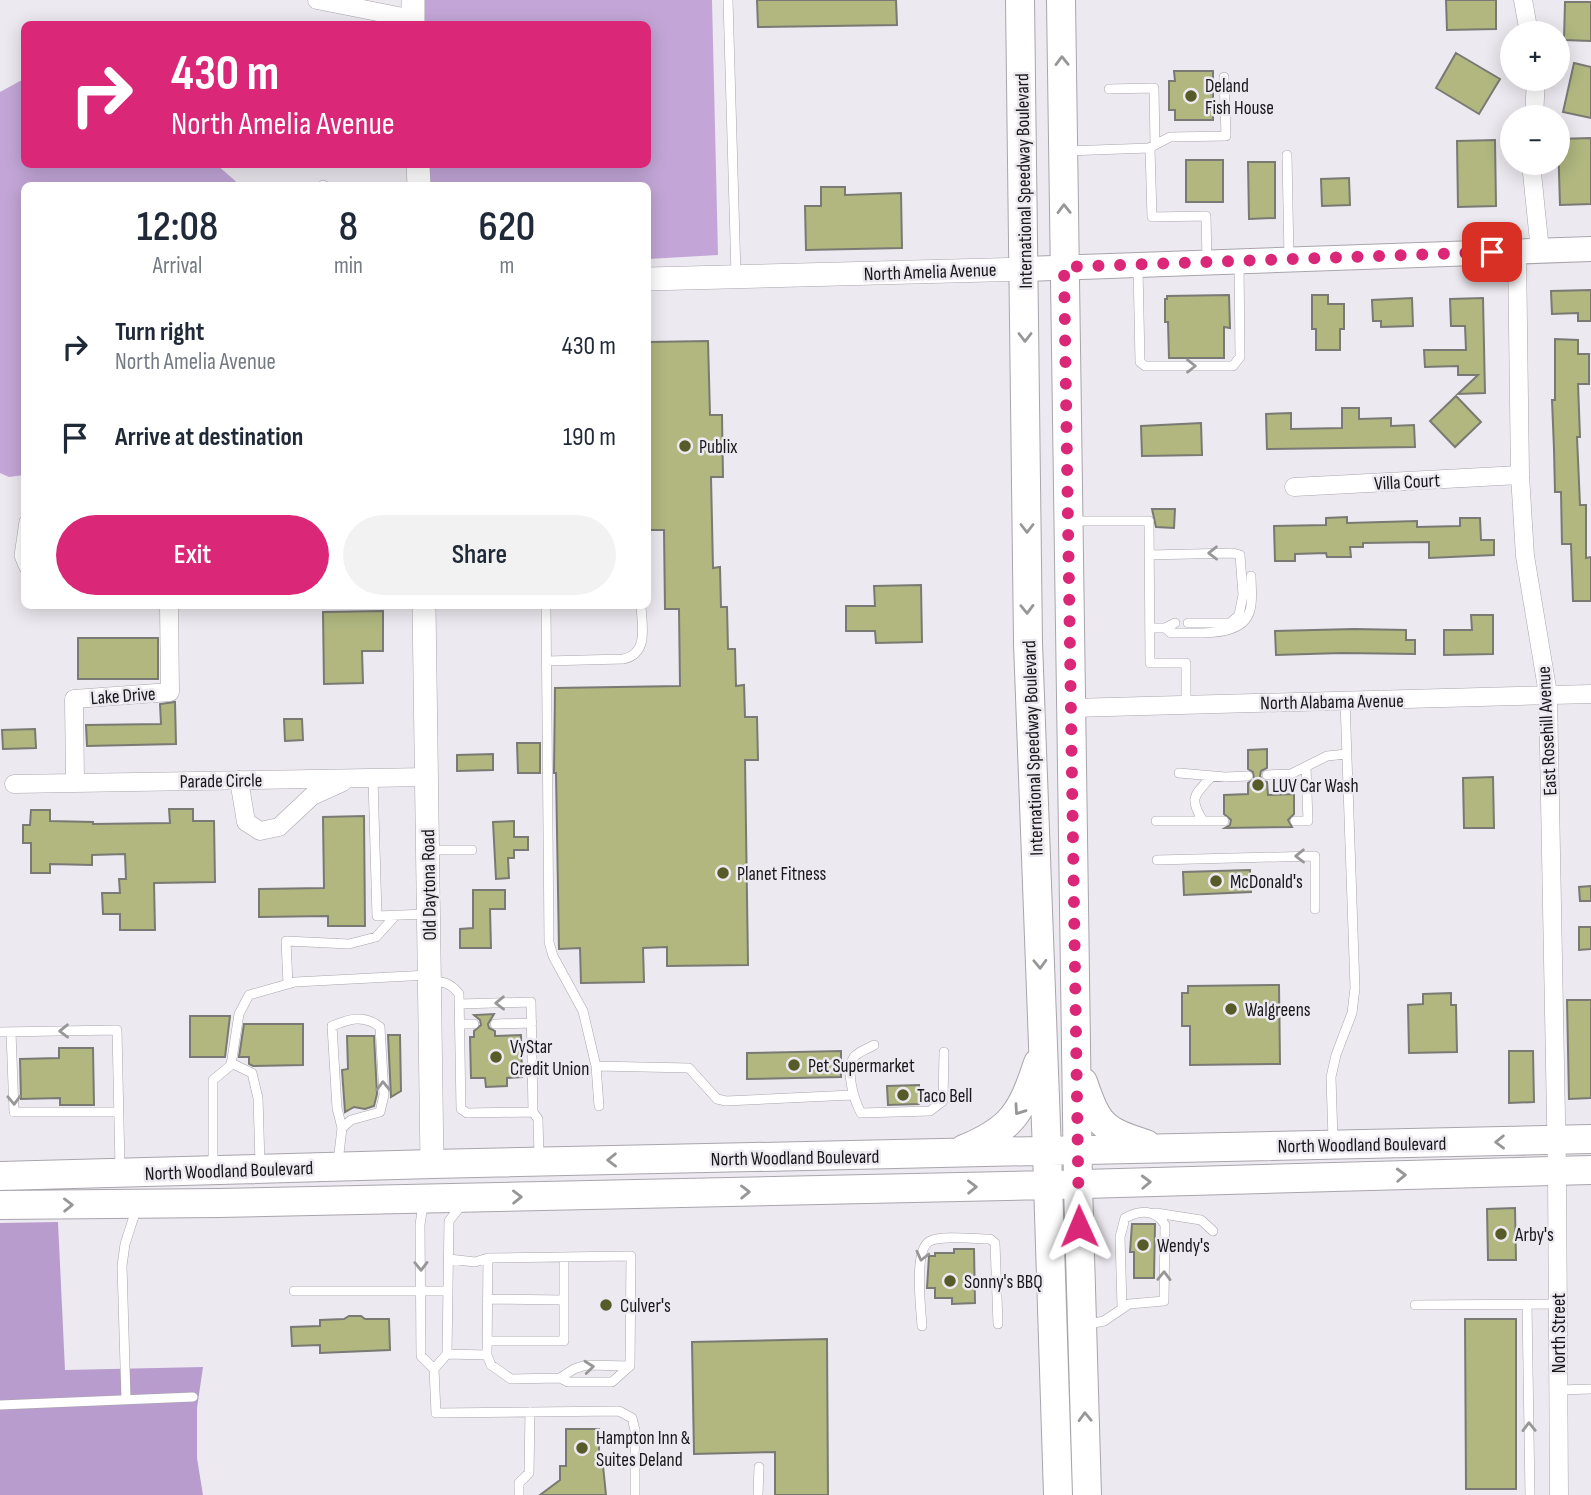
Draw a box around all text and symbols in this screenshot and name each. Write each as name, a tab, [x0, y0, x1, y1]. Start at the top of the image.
map controls	[1500, 21, 1570, 175]
button: +	[1500, 21, 1570, 91]
text: 430 m	[171, 45, 279, 104]
icon: right	[56, 49, 147, 140]
one-way arrow	[1054, 56, 1069, 67]
street label: International Speedway Boulevard	[1011, 73, 1038, 289]
place label: Deland Fish House	[1205, 75, 1274, 120]
marker: Deland Fish House	[1183, 88, 1199, 104]
text: North Amelia Avenue	[171, 105, 395, 144]
button: −	[1500, 105, 1570, 175]
text: 12:08	[137, 202, 218, 253]
text: 8	[339, 202, 358, 253]
text: 620	[478, 202, 535, 253]
one-way arrow	[1056, 203, 1071, 214]
pin	[1462, 222, 1522, 282]
icon: arrive	[1473, 233, 1511, 271]
text: Arrival	[153, 252, 202, 280]
text: min	[334, 252, 363, 280]
text: m	[500, 252, 514, 280]
street label: North Amelia Avenue	[863, 259, 997, 286]
text: Turn right	[115, 317, 204, 348]
icon: right	[56, 328, 94, 366]
text: 430 m	[562, 331, 616, 362]
one-way arrow	[1017, 332, 1033, 343]
text: North Amelia Avenue	[115, 348, 276, 376]
one-way arrow	[1187, 358, 1197, 374]
icon: arrive	[56, 419, 94, 457]
text: Arrive at destination	[115, 422, 303, 453]
text: 190 m	[563, 422, 616, 453]
place label: Publix	[699, 436, 737, 459]
marker: Publix	[677, 438, 693, 454]
street label: Villa Court	[1374, 469, 1441, 496]
button: Exit	[56, 515, 329, 595]
button: Share	[343, 515, 616, 595]
one-way arrow	[1019, 523, 1035, 534]
one-way arrow	[1207, 545, 1218, 561]
one-way arrow	[1020, 604, 1035, 615]
street label: International Speedway Boulevard	[1018, 640, 1049, 856]
street label: East Rosehill Avenue	[1533, 666, 1562, 796]
street label: Lake Drive	[90, 683, 156, 710]
street label: North Alabama Avenue	[1260, 690, 1404, 715]
street label: Parade Circle	[179, 769, 263, 794]
place label: LUV Car Wash	[1272, 775, 1359, 798]
marker: LUV Car Wash	[1250, 777, 1266, 793]
street label: Old Daytona Road	[417, 829, 442, 941]
one-way arrow	[1294, 849, 1305, 864]
place label: Planet Fitness	[737, 863, 827, 886]
marker: Planet Fitness	[715, 865, 731, 881]
place label: McDonald's	[1230, 871, 1303, 894]
marker: McDonald's	[1208, 873, 1224, 889]
one-way arrow	[1032, 959, 1047, 970]
one-way arrow	[494, 995, 505, 1010]
place label: Walgreens	[1245, 999, 1311, 1022]
marker: Walgreens	[1223, 1001, 1239, 1017]
one-way arrow	[58, 1023, 69, 1038]
place label: VyStar Credit Union	[510, 1036, 589, 1081]
marker: VyStar Credit Union	[488, 1049, 504, 1065]
place label: Pet Supermarket	[808, 1055, 915, 1078]
marker: Pet Supermarket	[786, 1057, 802, 1073]
one-way arrow	[375, 1081, 391, 1091]
place label: Taco Bell	[917, 1085, 972, 1108]
marker: Taco Bell	[895, 1087, 911, 1103]
one-way arrow	[6, 1095, 22, 1106]
one-way arrow	[1014, 1102, 1027, 1115]
street label: North Woodland Boulevard	[1278, 1133, 1447, 1158]
one-way arrow	[1494, 1134, 1505, 1149]
street label: North Woodland Boulevard	[711, 1146, 880, 1171]
one-way arrow	[606, 1152, 617, 1168]
street label: North Woodland Boulevard	[144, 1157, 314, 1186]
one-way arrow	[1396, 1168, 1407, 1183]
one-way arrow	[1141, 1175, 1152, 1190]
one-way arrow	[967, 1179, 978, 1195]
one-way arrow	[740, 1184, 750, 1200]
one-way arrow	[512, 1189, 523, 1204]
position arrow	[1042, 1189, 1116, 1263]
one-way arrow	[63, 1197, 74, 1213]
place label: Arby's	[1514, 1224, 1554, 1247]
marker: Arby's	[1493, 1226, 1509, 1242]
place label: Wendy's	[1157, 1235, 1210, 1258]
marker: Wendy's	[1135, 1237, 1151, 1253]
one-way arrow	[916, 1250, 930, 1262]
one-way arrow	[413, 1261, 428, 1272]
one-way arrow	[1156, 1270, 1172, 1280]
place label: Sonny's BBQ	[964, 1271, 1043, 1294]
marker: Sonny's BBQ	[942, 1273, 958, 1289]
street label: North Street	[1548, 1293, 1571, 1373]
place label: Culver's	[620, 1295, 671, 1318]
marker: Culver's	[598, 1297, 614, 1313]
one-way arrow	[583, 1359, 595, 1374]
one-way arrow	[1078, 1411, 1093, 1422]
one-way arrow	[1521, 1421, 1536, 1432]
place label: Hampton Inn & Suites Deland	[596, 1427, 691, 1472]
marker: Hampton Inn & Suites Deland	[574, 1440, 590, 1456]

